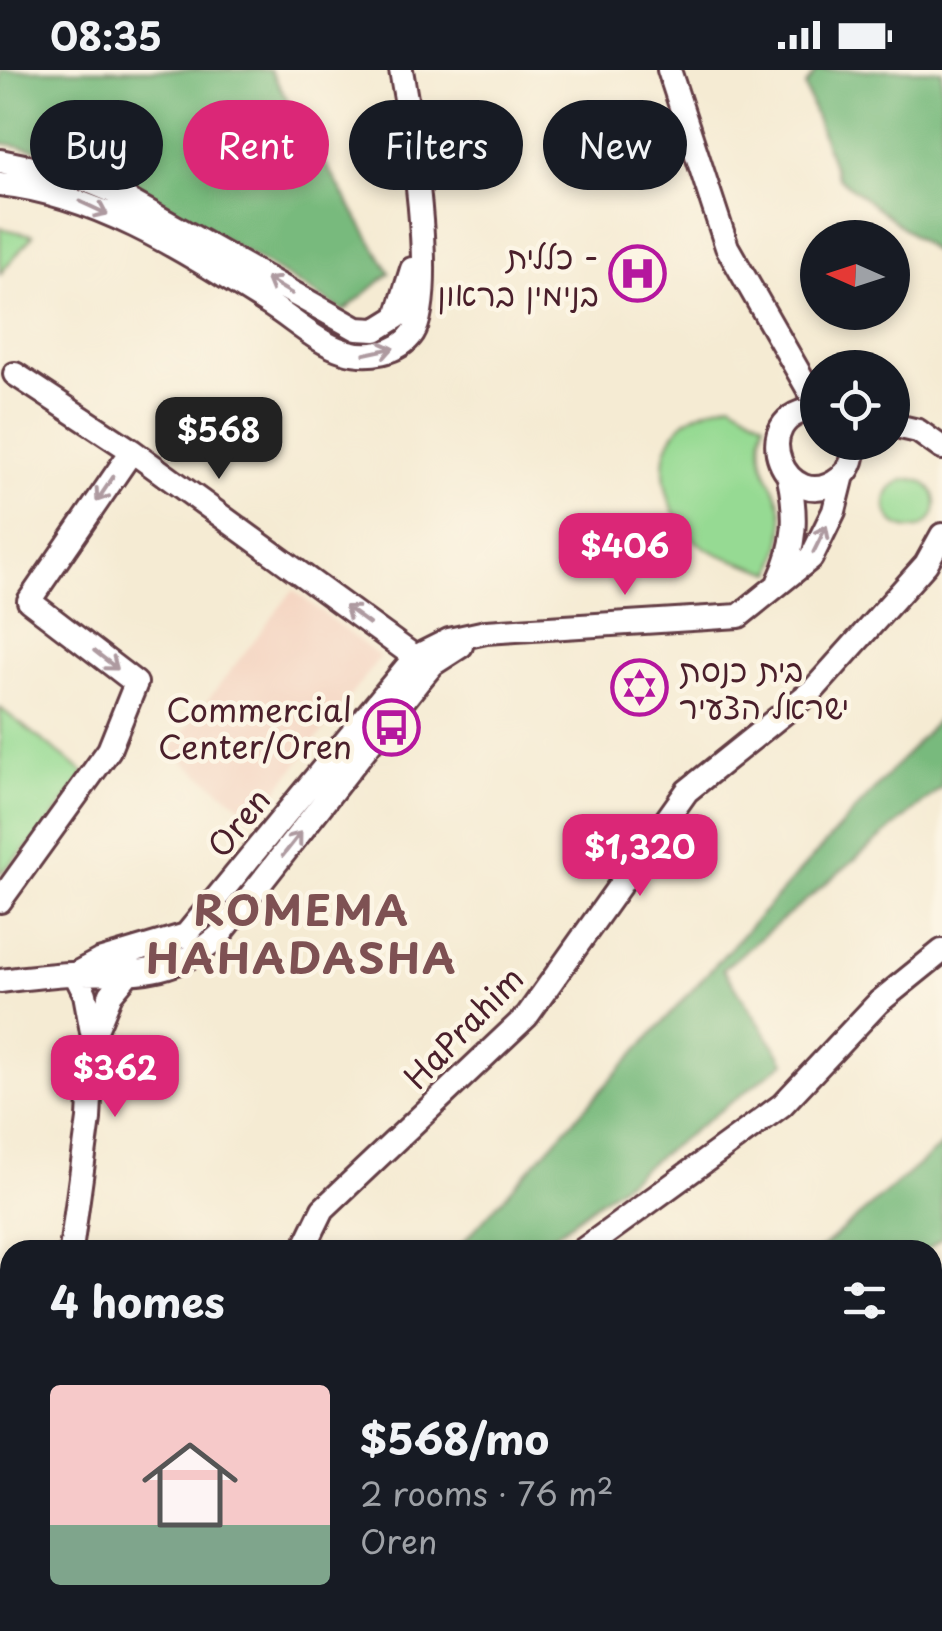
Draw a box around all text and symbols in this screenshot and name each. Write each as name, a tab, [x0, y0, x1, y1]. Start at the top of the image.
text: 08:35	[50, 7, 162, 64]
chip: Buy	[30, 100, 163, 190]
chip: Rent	[183, 100, 329, 190]
chip: Filters	[349, 100, 523, 190]
chip: New	[543, 100, 687, 190]
one-way arrow	[78, 200, 108, 218]
north arrow	[800, 220, 910, 330]
map controls	[800, 220, 910, 460]
place label: כללית - בנימין בראון	[437, 232, 599, 317]
hospital icon: כללית - בנימין בראון	[608, 244, 668, 304]
one-way arrow	[265, 276, 294, 296]
one-way arrow	[362, 340, 394, 359]
button: locate	[800, 350, 910, 460]
pin: $568	[160, 397, 278, 482]
text: $568	[177, 405, 261, 453]
one-way arrow	[95, 474, 116, 502]
pin: $406	[566, 513, 684, 598]
text: $406	[581, 521, 669, 569]
one-way arrow	[811, 525, 830, 554]
one-way arrow	[344, 604, 371, 625]
place label: בית כנסת ישראל הצעיר	[679, 645, 849, 730]
one-way arrow	[92, 650, 119, 671]
synagogue icon: בית כנסת ישראל הצעיר	[610, 657, 670, 717]
place label: Commercial Center/Oren	[158, 685, 352, 770]
bus stop icon: Commercial Center/Oren	[361, 697, 421, 757]
street label: Oren	[195, 777, 281, 867]
pin: $1,320	[559, 814, 721, 899]
text: $1,320	[585, 822, 695, 870]
one-way arrow	[281, 831, 302, 858]
district label: ROMEMA HAHADASHA	[146, 877, 458, 988]
street label: HaPrahim	[392, 955, 534, 1099]
pin: $362	[56, 1035, 174, 1120]
text: $362	[73, 1043, 157, 1091]
text: 4 homes	[50, 1269, 225, 1332]
icon: filters	[837, 1273, 892, 1328]
text: $568/mo	[360, 1406, 549, 1469]
icon: home	[130, 1425, 250, 1545]
text: 2 rooms · 76 m²	[360, 1469, 614, 1517]
text: Oren	[360, 1517, 437, 1565]

